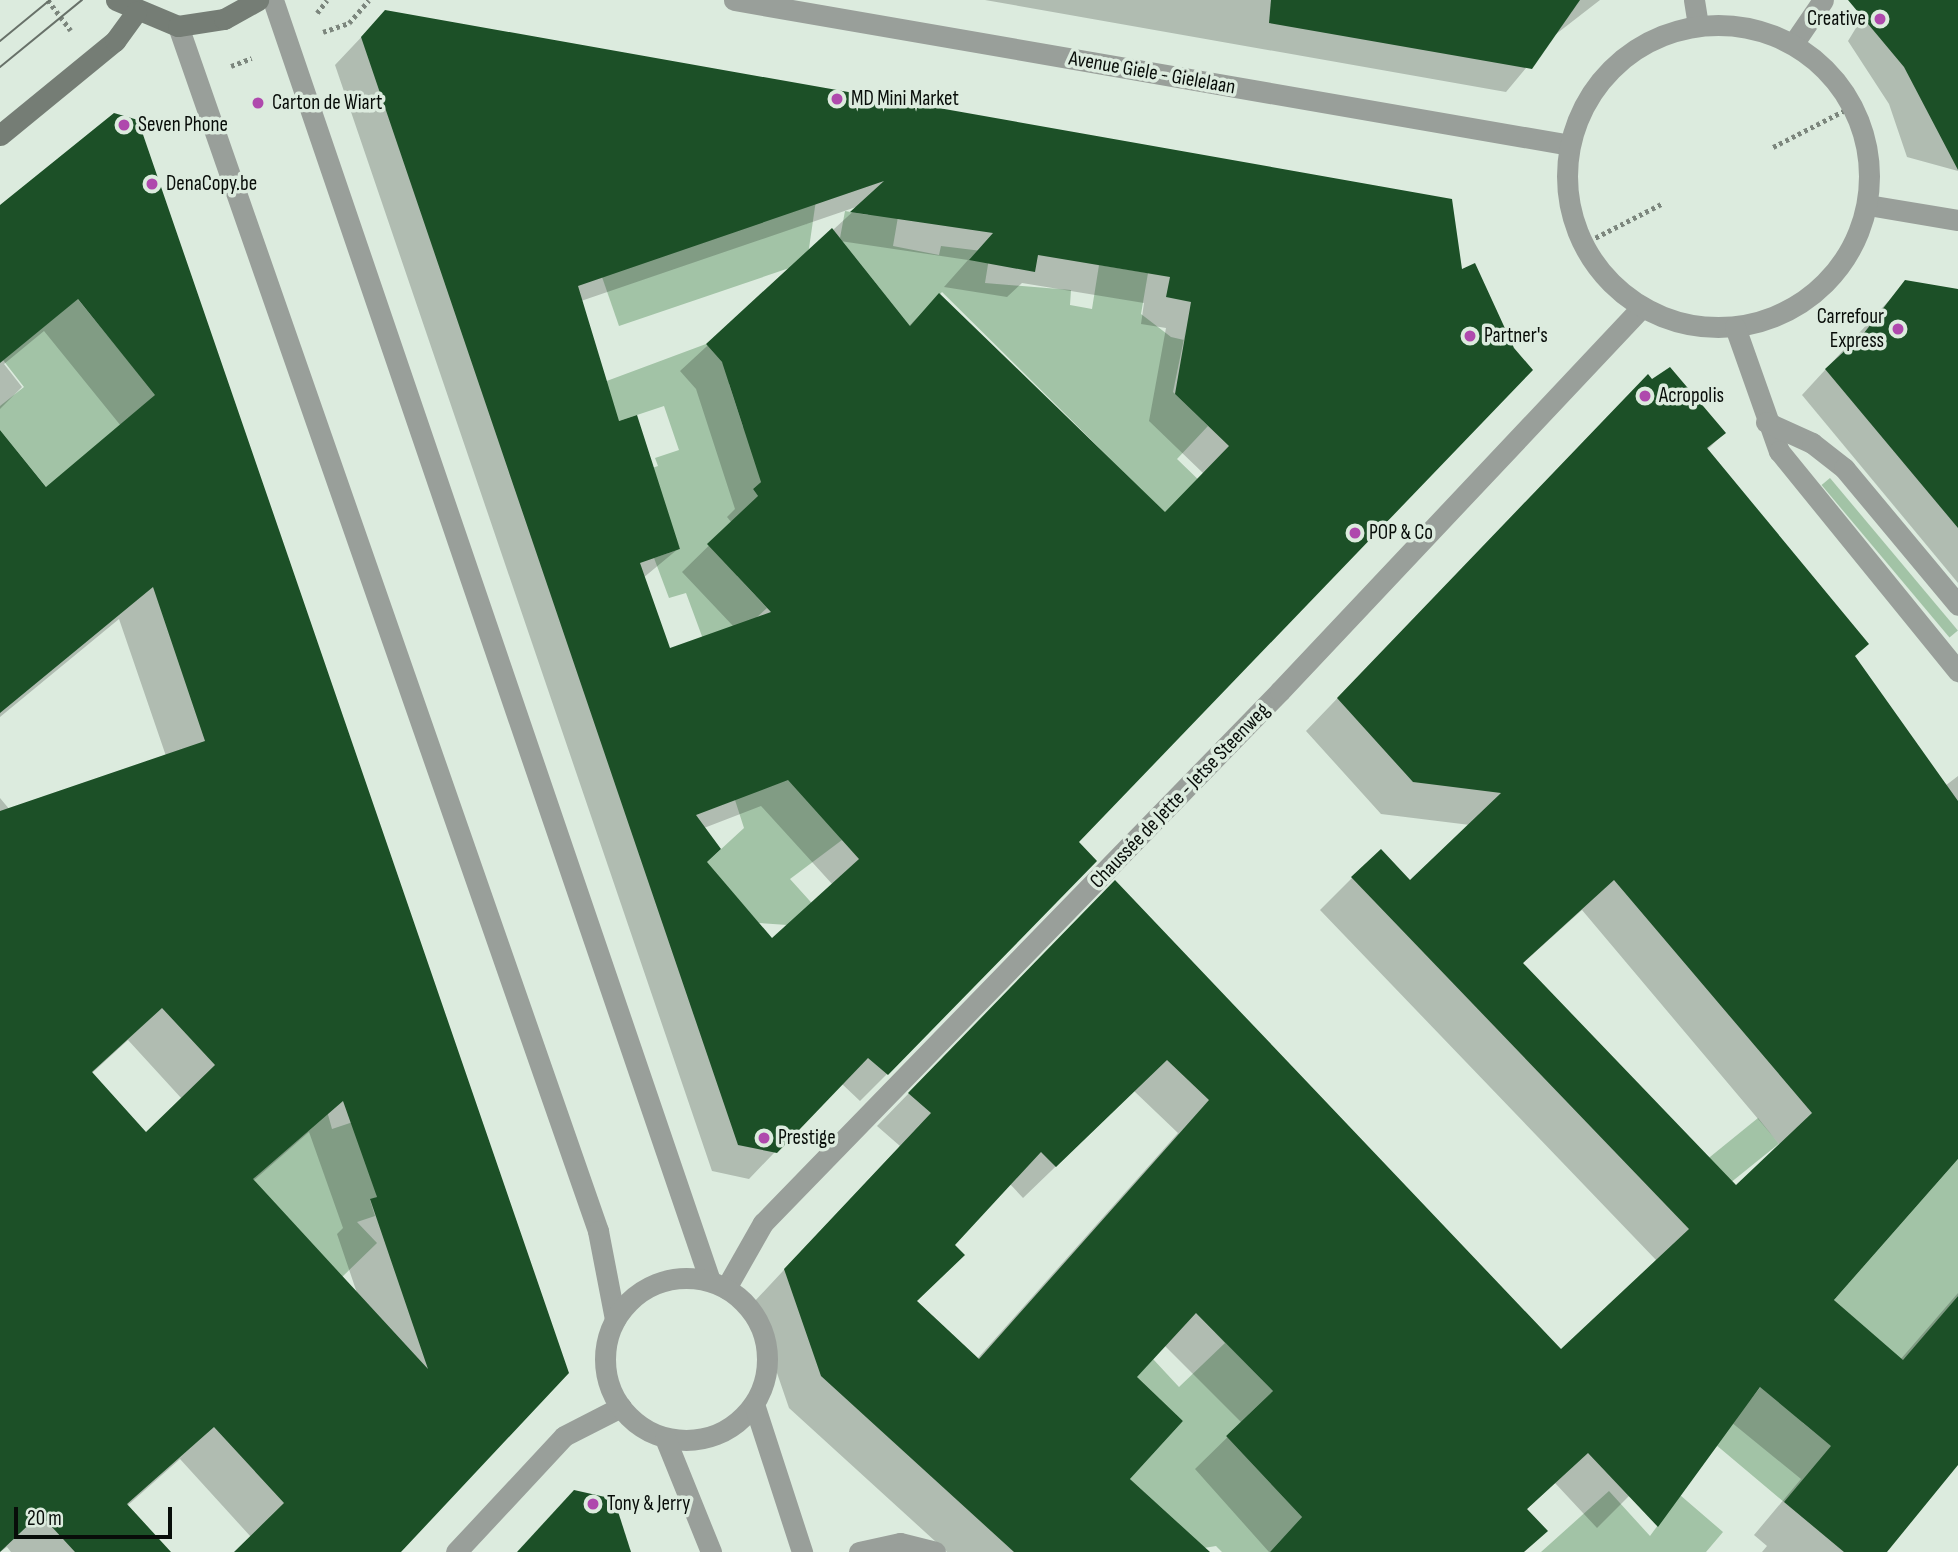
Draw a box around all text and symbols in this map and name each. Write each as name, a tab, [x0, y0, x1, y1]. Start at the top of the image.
place label: Creative	[1807, 6, 1866, 32]
marker: Creative	[1872, 11, 1888, 27]
street label: Avenue Giele - Gielelaan	[1067, 46, 1237, 100]
place label: MD Mini Market	[851, 86, 959, 112]
place label: Carton de Wiart	[272, 90, 382, 116]
marker: MD Mini Market	[829, 91, 845, 107]
marker: Carton de Wiart	[250, 95, 266, 111]
place label: Seven Phone	[138, 112, 228, 138]
marker: Seven Phone	[116, 117, 132, 133]
place label: DenaCopy.be	[166, 171, 257, 197]
marker: DenaCopy.be	[144, 176, 160, 192]
place label: Carrefour Express	[1817, 304, 1884, 354]
marker: Carrefour Express	[1890, 321, 1906, 337]
place label: Partner's	[1484, 323, 1548, 349]
marker: Partner's	[1462, 328, 1478, 344]
place label: Acropolis	[1659, 383, 1724, 409]
marker: Acropolis	[1637, 388, 1653, 404]
place label: POP & Co	[1369, 520, 1433, 546]
marker: POP & Co	[1347, 525, 1363, 541]
street label: Chaussée de Jette - Jetse Steenweg	[1085, 698, 1275, 894]
place label: Prestige	[778, 1125, 836, 1151]
marker: Prestige	[756, 1130, 772, 1146]
place label: Tony & Jerry	[607, 1491, 690, 1517]
scale bar	[18, 1492, 175, 1536]
marker: Tony & Jerry	[585, 1496, 601, 1512]
text: 20 m	[27, 1506, 62, 1531]

